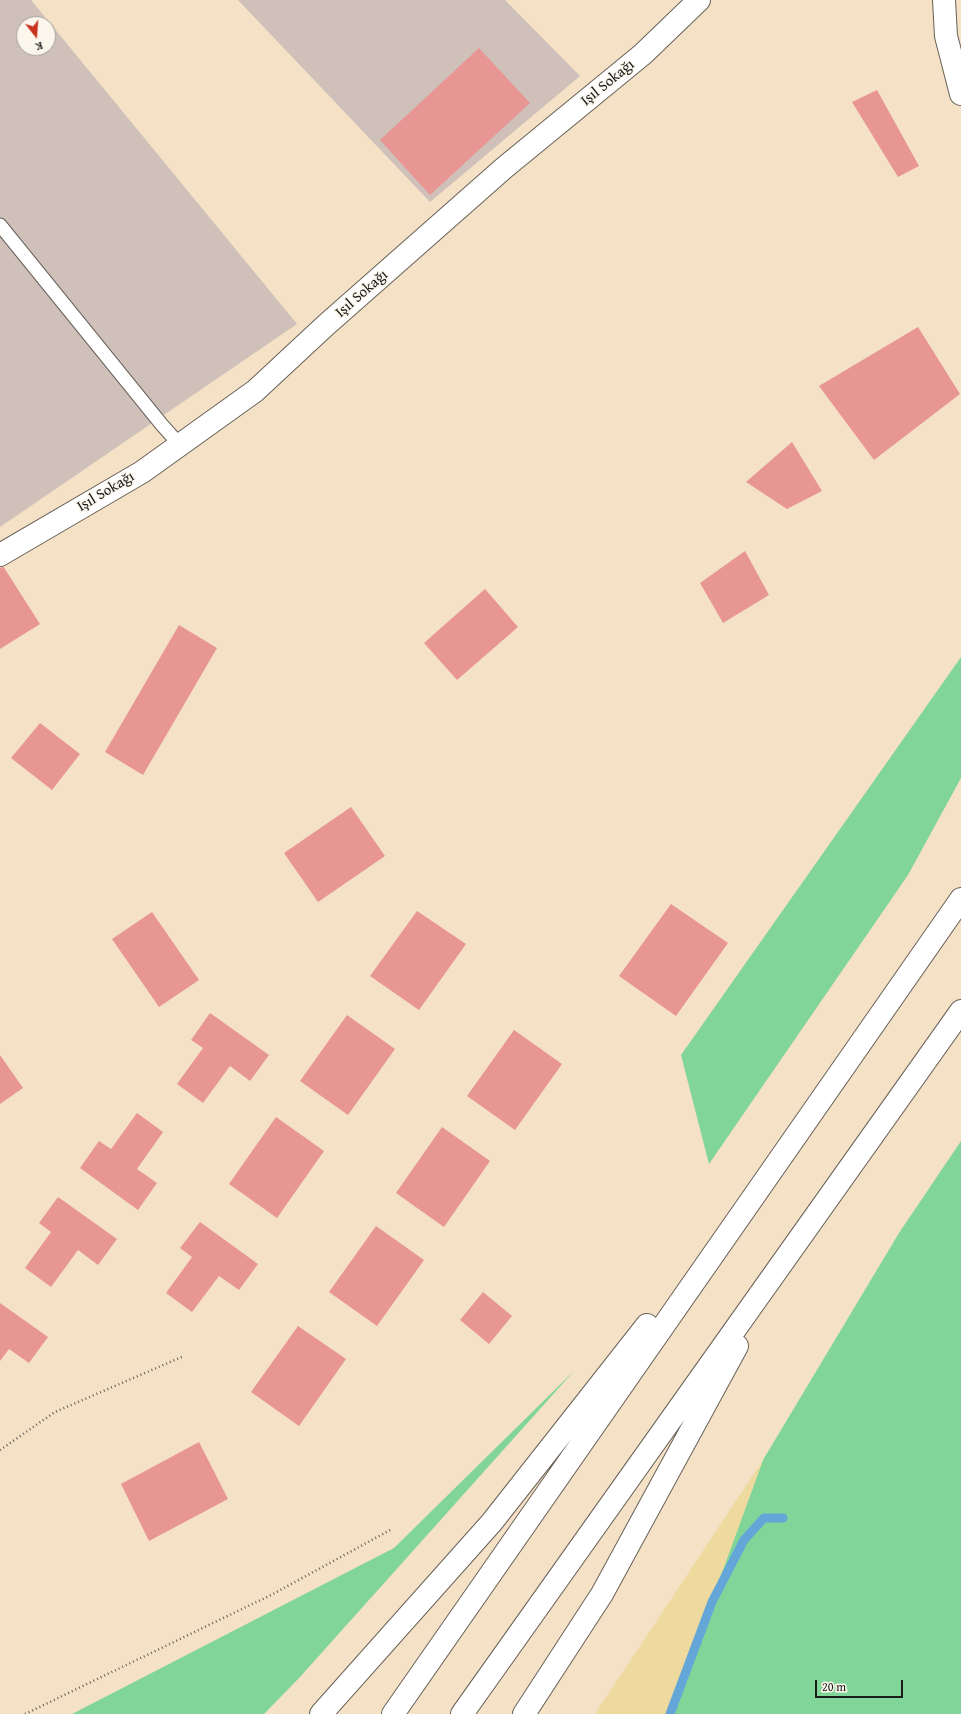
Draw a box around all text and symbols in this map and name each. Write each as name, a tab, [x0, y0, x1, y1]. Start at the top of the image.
north arrow	[16, 16, 56, 56]
text: K	[34, 38, 45, 55]
street label: Işıl Sokağı	[578, 56, 638, 110]
street label: Işıl Sokağı	[332, 266, 392, 322]
street label: Işıl Sokağı	[74, 468, 138, 516]
scale bar	[817, 1672, 905, 1698]
text: 20 m	[822, 1678, 846, 1695]

